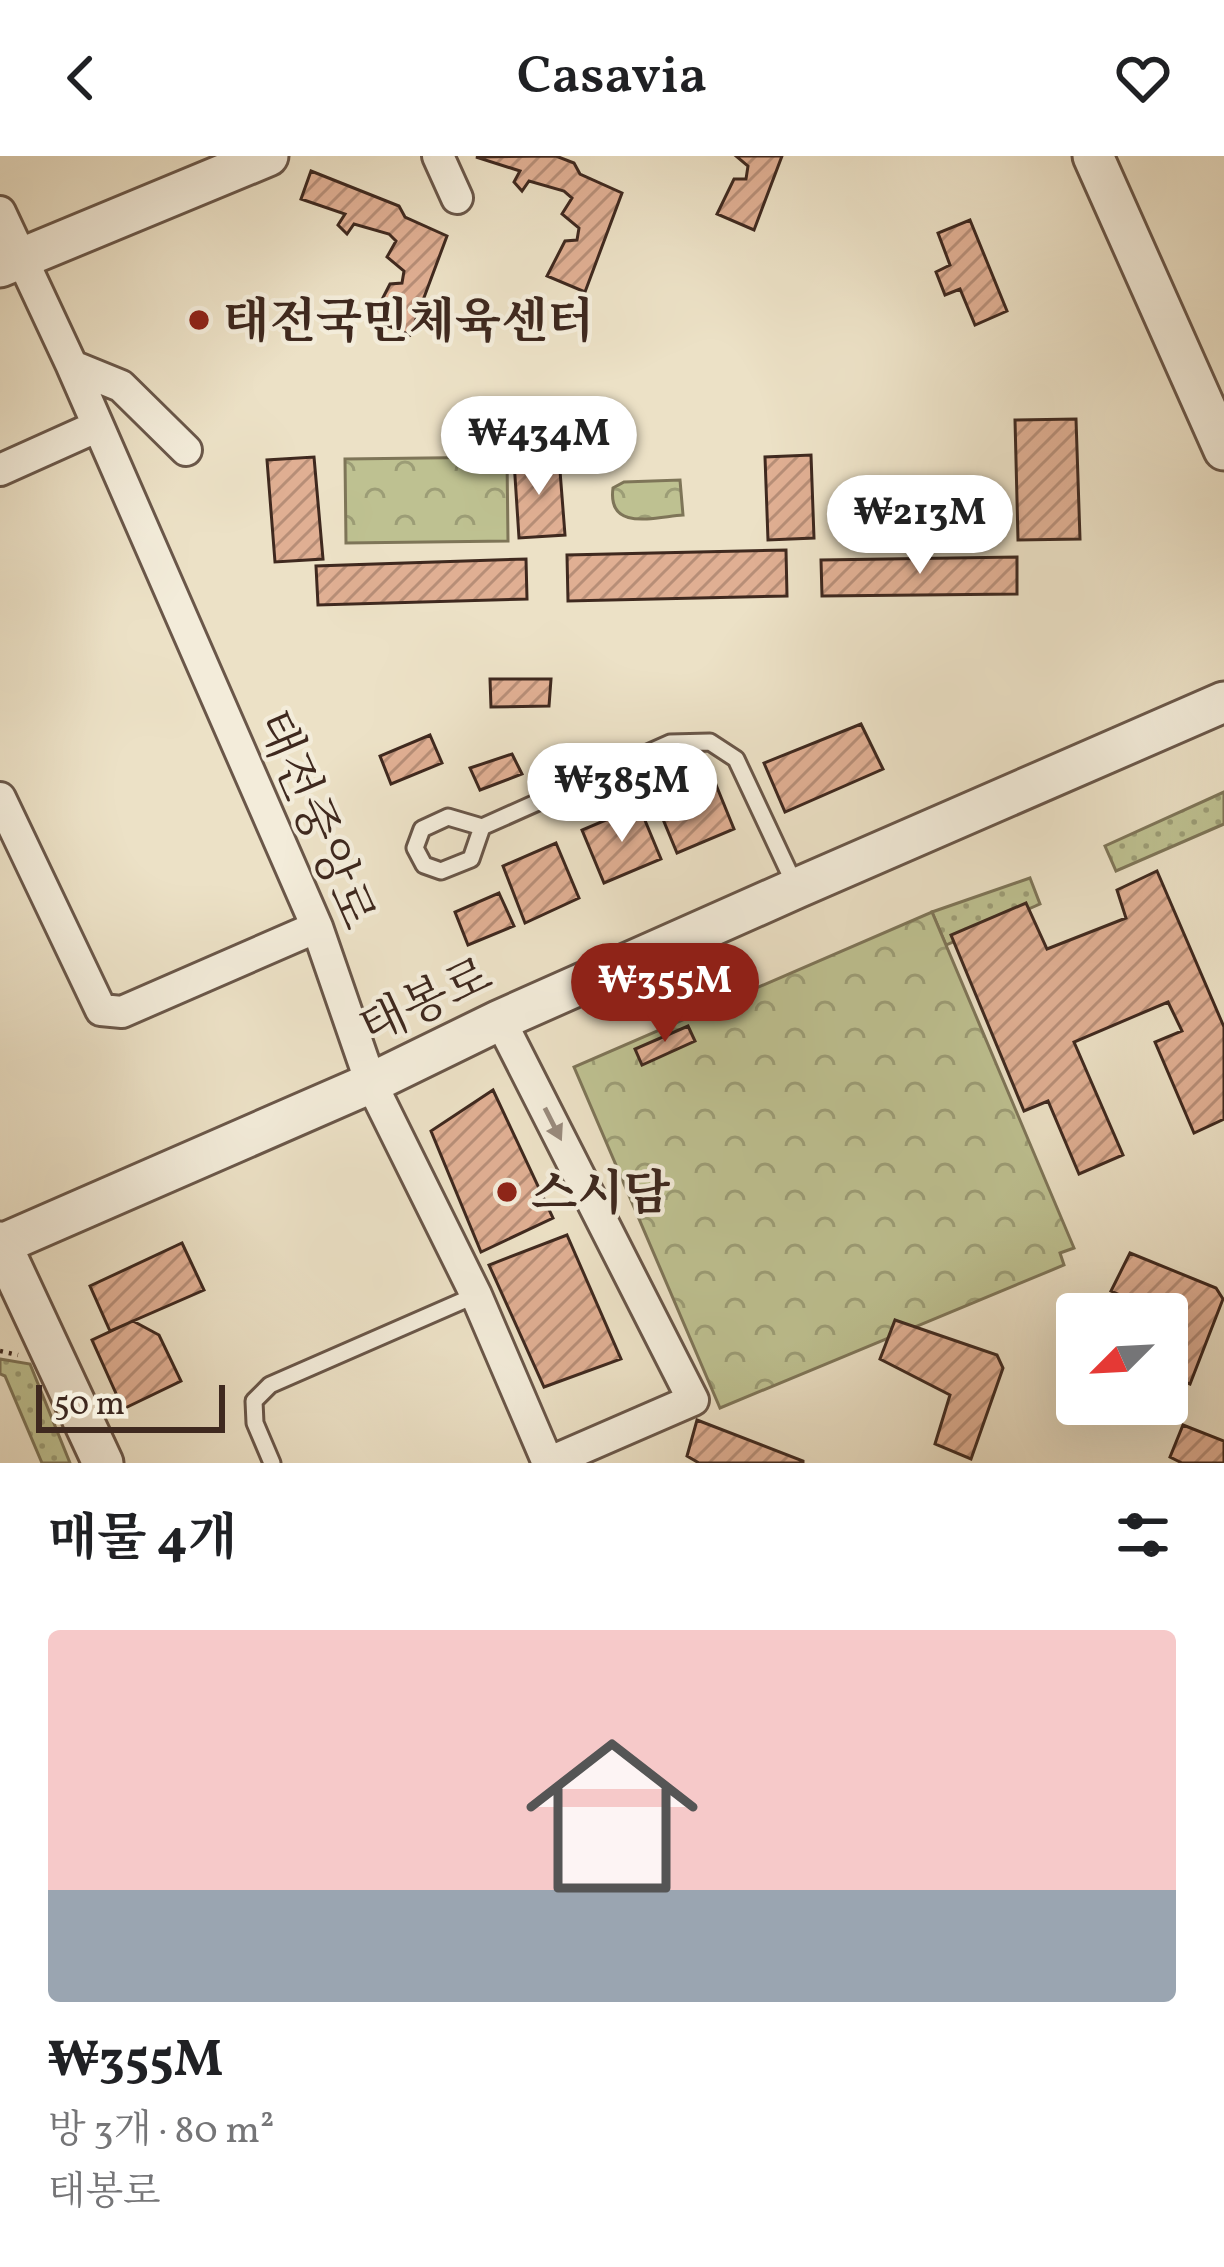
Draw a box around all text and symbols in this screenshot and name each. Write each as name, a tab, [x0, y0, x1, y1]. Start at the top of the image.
text: Casavia	[517, 41, 707, 116]
icon: back	[48, 45, 114, 111]
icon: heart	[1110, 45, 1176, 111]
place label: 태전국민체육센터	[223, 291, 594, 358]
marker: 태전국민체육센터	[186, 307, 212, 333]
pin: ₩434M	[455, 396, 623, 498]
text: ₩434M	[468, 408, 610, 462]
pin: ₩213M	[836, 475, 1004, 577]
text: ₩213M	[854, 487, 986, 541]
street label: 태전중앙로	[237, 701, 389, 941]
pin: ₩385M	[538, 743, 706, 845]
text: ₩385M	[554, 755, 690, 809]
pin: ₩355M	[581, 943, 749, 1045]
street label: 태봉로	[350, 944, 504, 1064]
text: ₩355M	[598, 955, 732, 1009]
one-way arrow	[542, 1107, 562, 1141]
place label: 스시담	[531, 1163, 671, 1230]
marker: 스시담	[494, 1179, 520, 1205]
north arrow	[1056, 1293, 1188, 1425]
map controls	[1056, 1293, 1188, 1425]
scale bar	[36, 1379, 225, 1432]
text: 50 m	[54, 1383, 125, 1429]
icon: filters	[1110, 1502, 1176, 1568]
text: 매물 4개	[48, 1505, 237, 1576]
icon: home	[504, 1708, 720, 1924]
text: ₩355M	[48, 2026, 223, 2097]
text: 방 3개 · 80 m²	[48, 2105, 274, 2159]
text: 태봉로	[48, 2167, 161, 2221]

